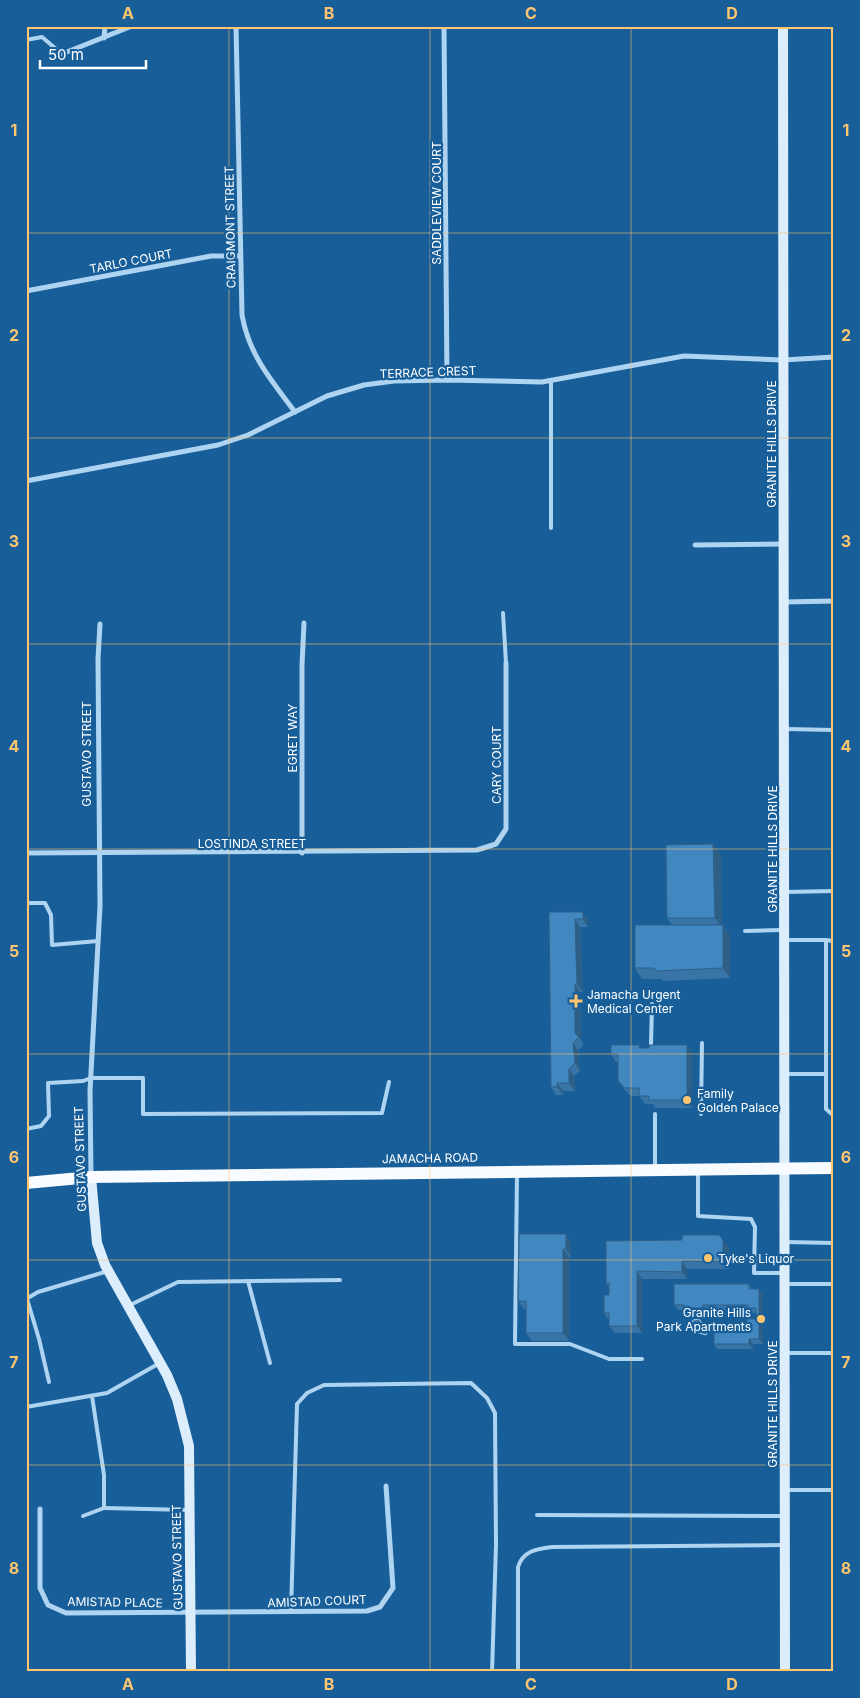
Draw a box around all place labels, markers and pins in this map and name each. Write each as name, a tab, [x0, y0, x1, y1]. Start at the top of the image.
place label: Jamacha Urgent Medical Center	[587, 987, 681, 1016]
marker: Jamacha Urgent Medical Center	[569, 994, 583, 1008]
place label: Family Golden Palace	[697, 1086, 779, 1115]
marker: Family Golden Palace	[681, 1094, 693, 1106]
place label: Tyke's Liquor	[718, 1251, 795, 1266]
marker: Tyke's Liquor	[702, 1252, 714, 1264]
place label: Granite Hills Park Apartments	[656, 1305, 751, 1334]
marker: Granite Hills Park Apartments	[755, 1313, 767, 1325]

